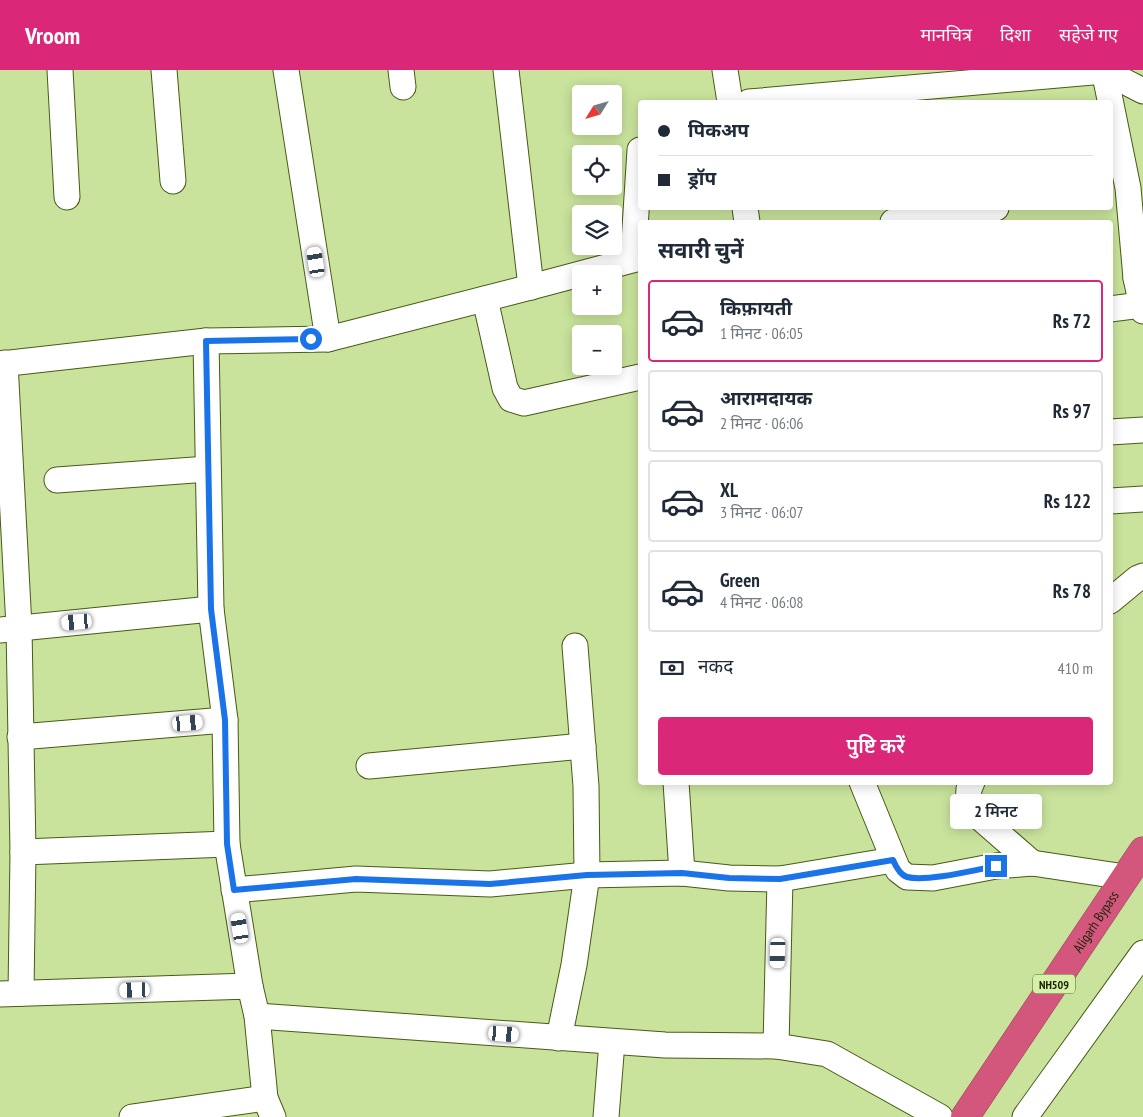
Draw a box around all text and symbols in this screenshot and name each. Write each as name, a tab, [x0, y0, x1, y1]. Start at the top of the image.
text: Vroom	[25, 20, 80, 51]
text: मानचित्र	[920, 23, 972, 46]
text: दिशा	[1000, 23, 1031, 46]
text: सहेजे गए	[1059, 23, 1118, 46]
north arrow	[572, 85, 622, 135]
map controls	[572, 85, 622, 375]
text: पिकअप	[688, 118, 749, 142]
button: locate	[572, 145, 622, 195]
text: ड्रॉप	[688, 166, 716, 190]
button: layers	[572, 205, 622, 255]
text: सवारी चुनें	[658, 236, 743, 264]
car	[306, 246, 325, 278]
button: +	[572, 265, 622, 315]
text: किफ़ायती	[720, 296, 792, 320]
icon: car	[660, 299, 705, 344]
text: Rs 72	[1053, 309, 1091, 333]
text: 1 मिनट · 06:05	[720, 323, 804, 343]
button: −	[572, 325, 622, 375]
route start	[300, 328, 322, 350]
text: आरामदायक	[720, 386, 812, 410]
icon: car	[660, 389, 705, 434]
text: Rs 97	[1053, 399, 1091, 423]
text: 2 मिनट · 06:06	[720, 413, 804, 433]
text: XL	[720, 478, 738, 502]
icon: car	[660, 479, 705, 524]
text: Rs 122	[1044, 489, 1091, 513]
text: 3 मिनट · 06:07	[720, 502, 804, 522]
text: Green	[720, 568, 760, 592]
icon: car	[660, 569, 705, 614]
text: Rs 78	[1053, 579, 1091, 603]
text: 4 मिनट · 06:08	[720, 592, 804, 612]
car	[61, 613, 92, 631]
icon: cash	[658, 654, 686, 682]
text: नकद	[698, 654, 733, 678]
text: 410 m	[1058, 658, 1093, 678]
car	[172, 714, 203, 732]
button: पुष्टि करें	[658, 717, 1093, 775]
callout: 2 मिनट	[950, 794, 1042, 828]
text: 2 मिनट	[974, 801, 1018, 821]
route end	[985, 855, 1007, 877]
street label: Aligarh Bypass	[1069, 887, 1123, 956]
car	[230, 912, 249, 944]
car	[769, 938, 786, 968]
road number: NH509	[1033, 974, 1075, 994]
car	[119, 982, 150, 998]
car	[488, 1025, 519, 1043]

